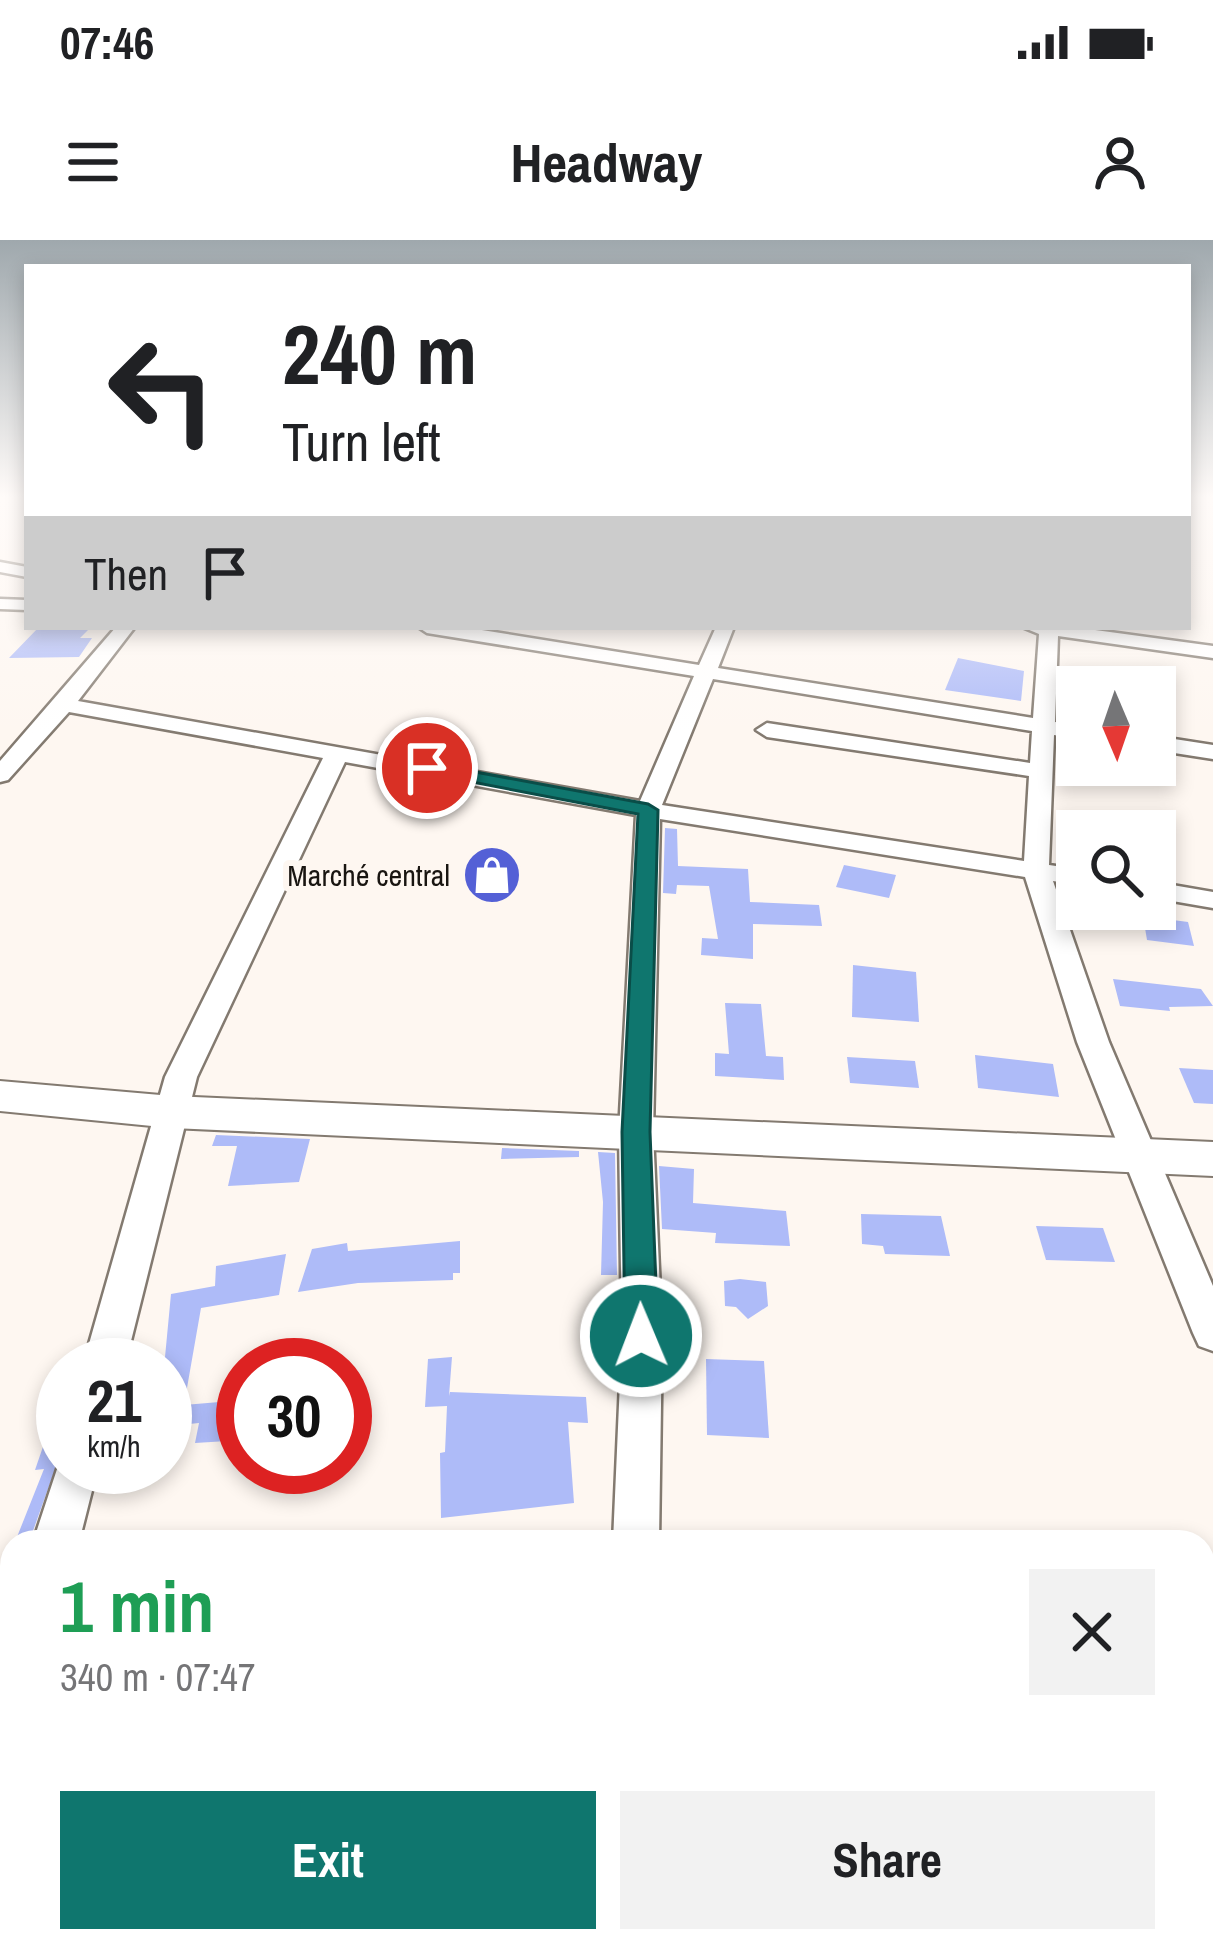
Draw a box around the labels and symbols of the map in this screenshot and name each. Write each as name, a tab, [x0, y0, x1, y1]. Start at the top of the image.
north arrow	[1056, 666, 1176, 786]
pin	[376, 717, 478, 819]
shop icon: Marché central	[461, 844, 523, 906]
place label: Marché central	[287, 855, 450, 895]
position arrow	[578, 1273, 704, 1399]
speed limit sign: 30	[216, 1338, 372, 1494]

